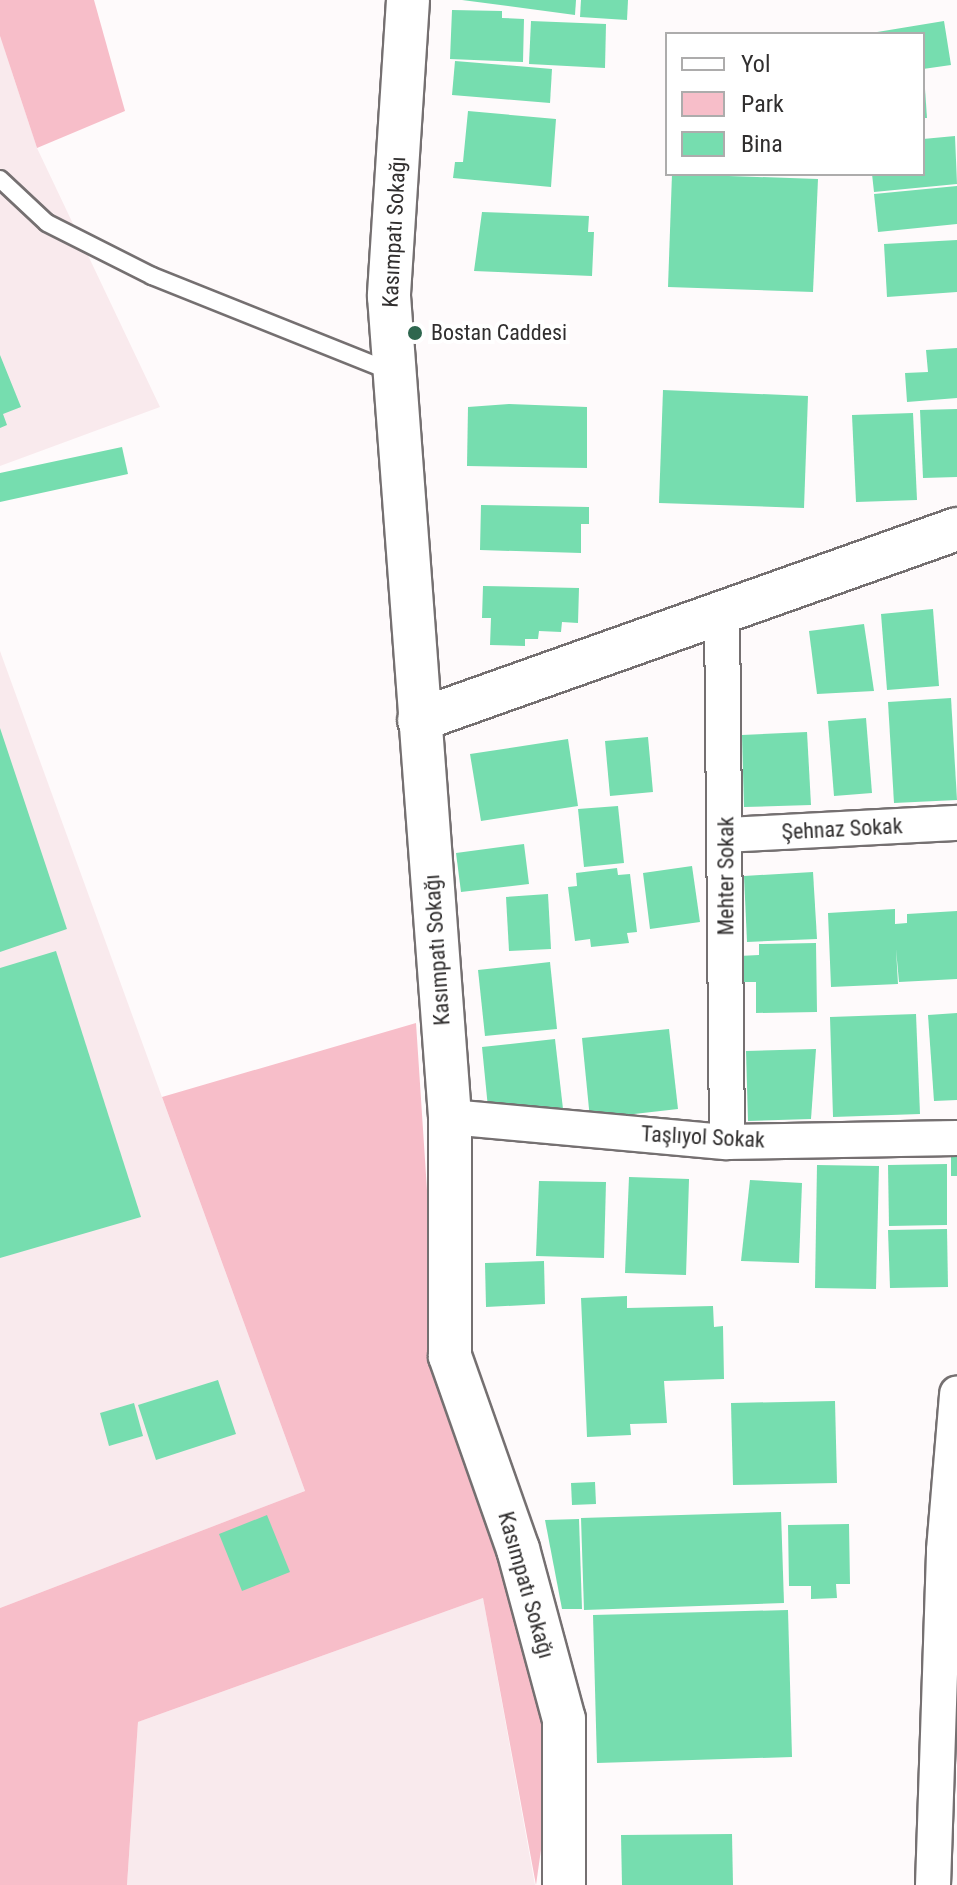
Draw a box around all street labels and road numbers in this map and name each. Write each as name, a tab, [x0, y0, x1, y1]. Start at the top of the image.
street label: Kasımpatı Sokağı	[377, 156, 411, 308]
street label: Şehnaz Sokak	[781, 813, 903, 845]
street label: Mehter Sokak	[713, 817, 739, 935]
street label: Kasımpatı Sokağı	[419, 874, 455, 1026]
street label: Taşlıyol Sokak	[640, 1121, 766, 1153]
street label: Kasımpatı Sokağı	[492, 1509, 560, 1661]

